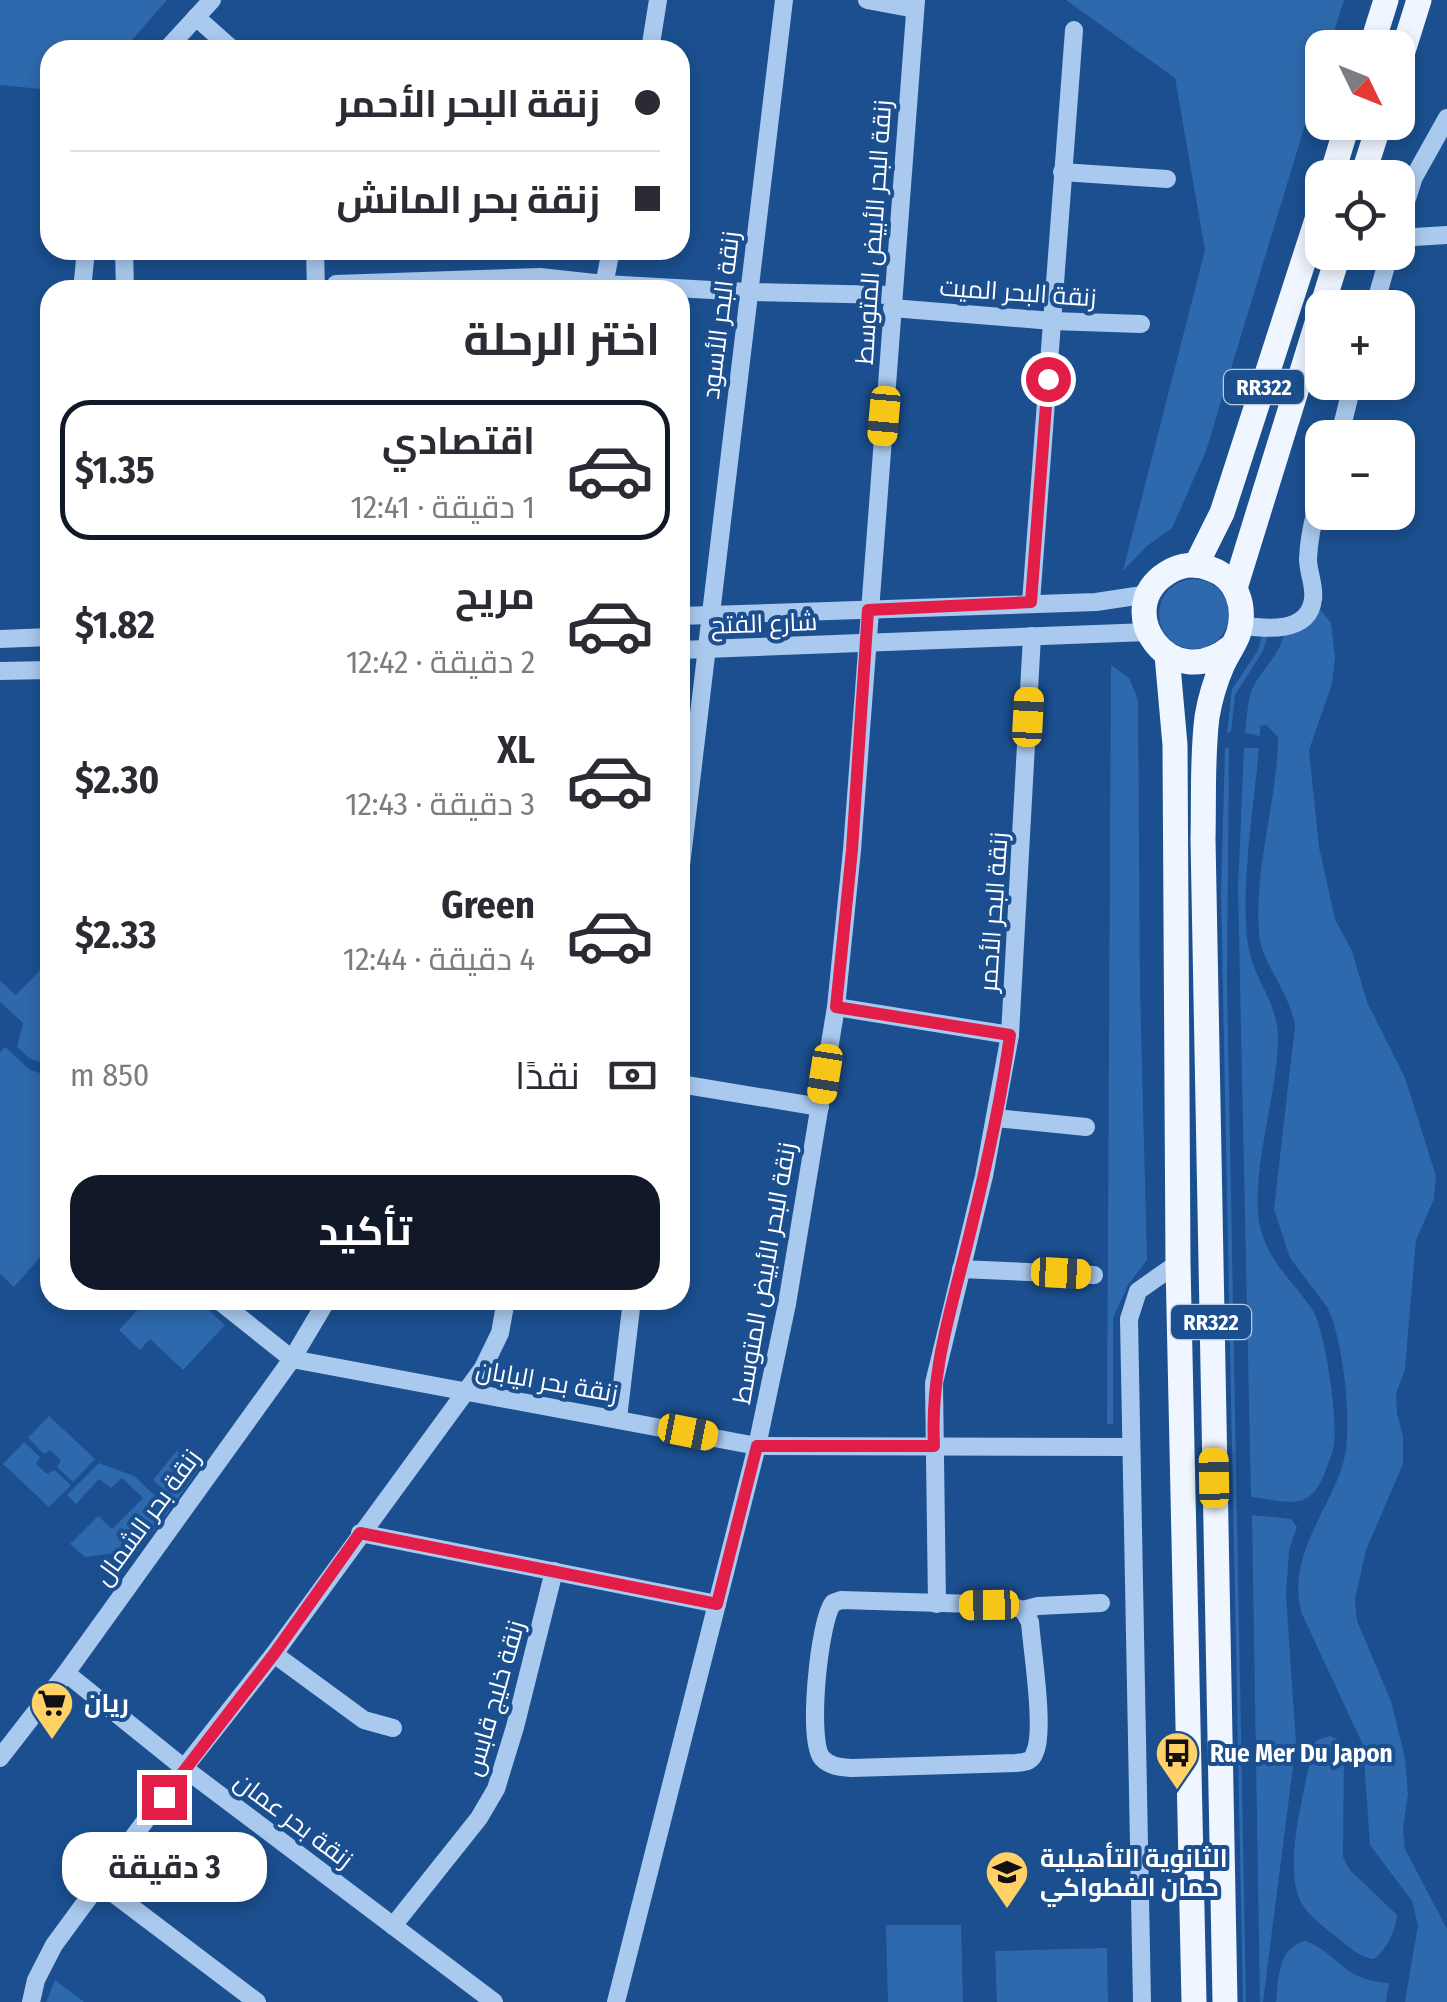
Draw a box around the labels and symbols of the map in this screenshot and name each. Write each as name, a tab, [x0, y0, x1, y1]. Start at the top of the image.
north arrow	[1305, 30, 1415, 140]
street label: زنقة البحر الأبيض المتوسط	[850, 99, 898, 365]
street label: زنقة البحر الأسود	[696, 229, 746, 401]
street label: زنقة البحر الميت	[938, 273, 1097, 313]
route start	[1026, 357, 1071, 402]
road number: RR322	[1224, 370, 1304, 404]
car	[866, 385, 902, 447]
street label: شارع الفتح	[710, 607, 818, 642]
car	[1011, 686, 1045, 748]
street label: زنقة البحر الأحمر	[973, 831, 1015, 995]
car	[805, 1042, 845, 1106]
street label: زنقة البحر الأبيض المتوسط	[727, 1140, 803, 1406]
car	[1030, 1256, 1092, 1290]
road number: RR322	[1171, 1305, 1251, 1339]
street label: زنقة بحر اليابان	[473, 1355, 620, 1409]
car	[656, 1412, 720, 1452]
street label: زنقة بحر الشمال	[88, 1444, 207, 1591]
car	[1198, 1448, 1230, 1508]
car	[959, 1589, 1019, 1621]
street label: زنقة خليج قابس	[458, 1617, 532, 1780]
supermarket icon: ريان	[29, 1680, 75, 1741]
place label: ريان	[84, 1689, 129, 1719]
bus stop icon: Rue Mer Du Japon	[1154, 1730, 1200, 1791]
place label: Rue Mer Du Japon	[1210, 1739, 1393, 1769]
street label: زنقة بحر عمان	[228, 1767, 358, 1875]
route end	[142, 1775, 187, 1820]
callout: 3 دقيقة	[61, 1832, 266, 1902]
place label: الثانوية التأهيلية حمان الفطواكي	[1040, 1842, 1228, 1907]
school or university icon: الثانوية التأهيلية حمان الفطواكي	[984, 1849, 1030, 1910]

